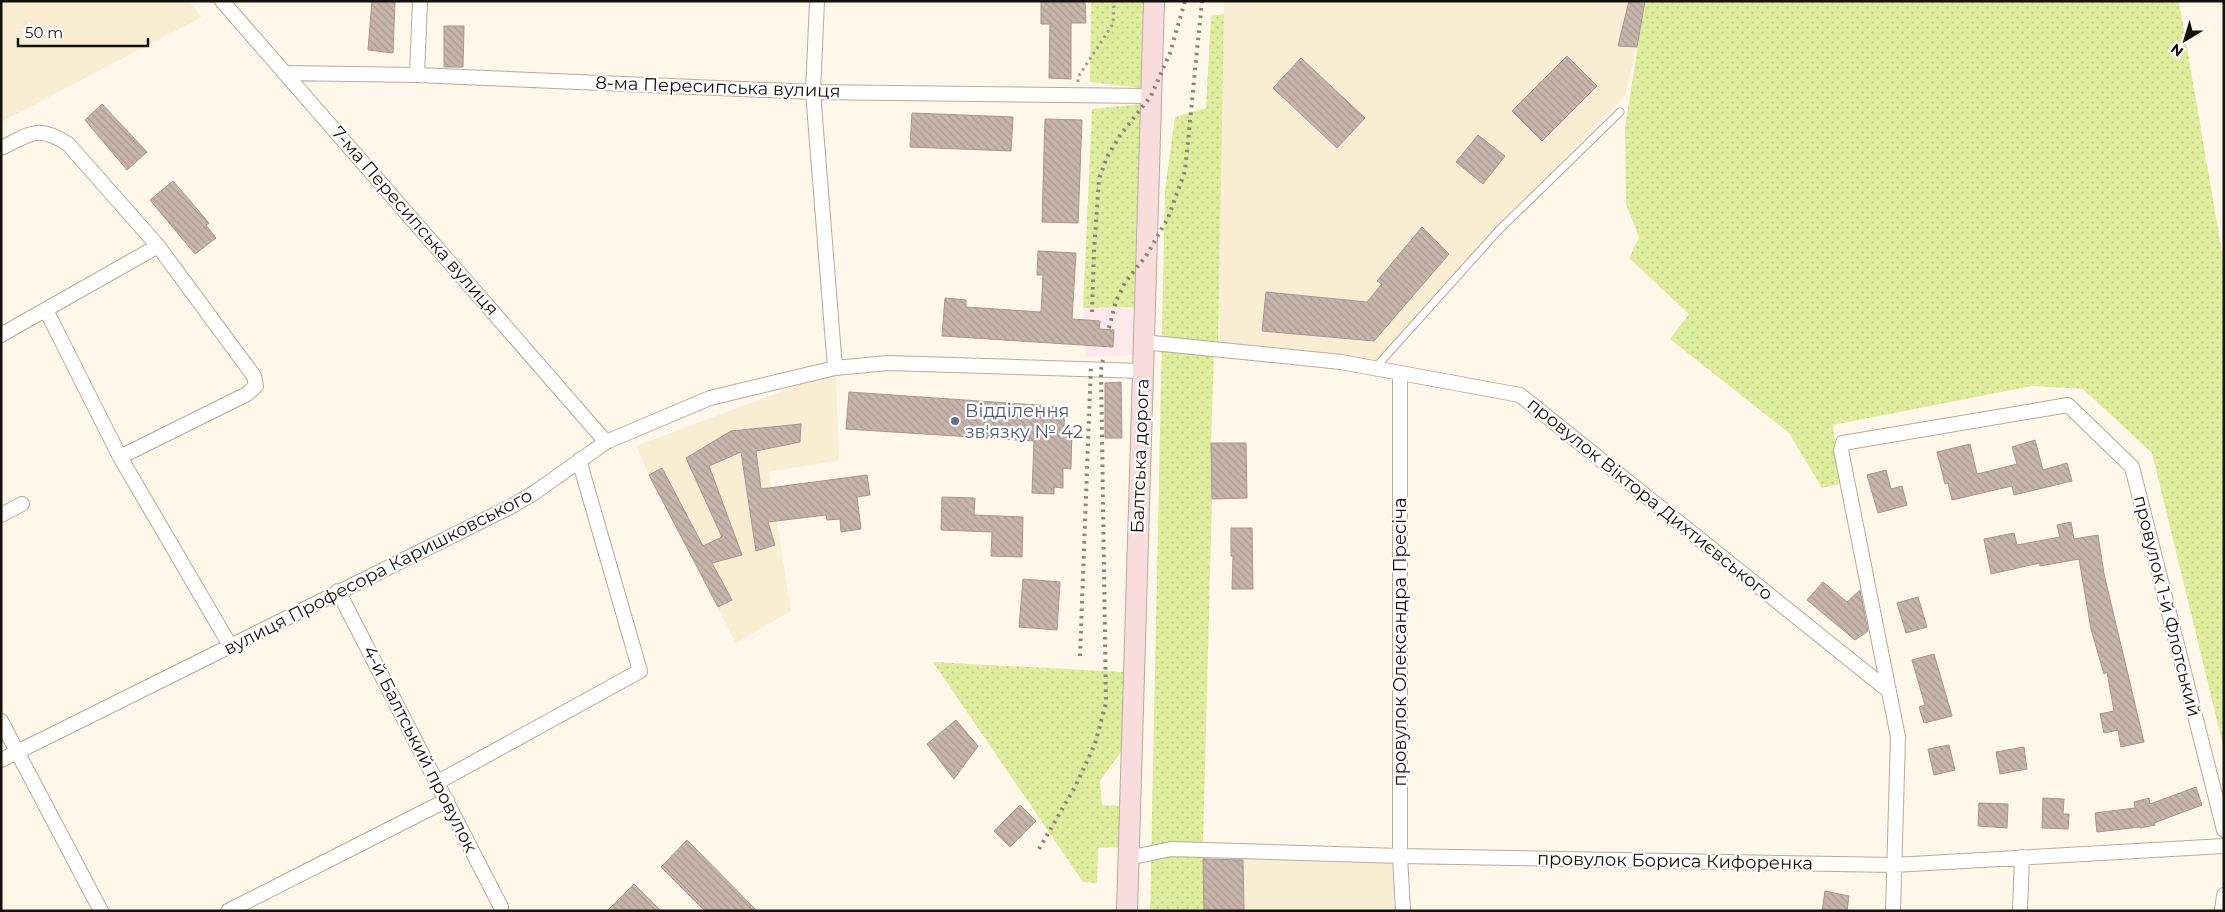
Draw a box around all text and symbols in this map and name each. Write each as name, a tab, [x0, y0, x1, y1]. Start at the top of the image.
scale bar	[18, 15, 148, 47]
north arrow	[2160, 15, 2210, 65]
text: 50 m	[25, 23, 63, 42]
text: N	[2167, 40, 2187, 61]
street label: 8-ма Пересипська вулиця	[595, 72, 841, 102]
street label: 7-ма Пересипська вулиця	[327, 122, 503, 320]
street label: Балтська дорога	[1126, 378, 1154, 534]
street label: провулок Віктора Дихтиєвського	[1523, 393, 1777, 605]
place label: Відділення зв'язку № 42	[965, 400, 1083, 443]
marker: Відділення зв'язку № 42	[949, 415, 961, 427]
street label: вулиця Професора Каришковського	[220, 484, 536, 660]
street label: провулок 1-й Флотський	[2129, 493, 2205, 719]
street label: провулок Олександра Пресіча	[1389, 498, 1411, 786]
street label: 4-й Балтський провулок	[358, 642, 482, 857]
street label: провулок Бориса Кифоренка	[1537, 848, 1813, 874]

